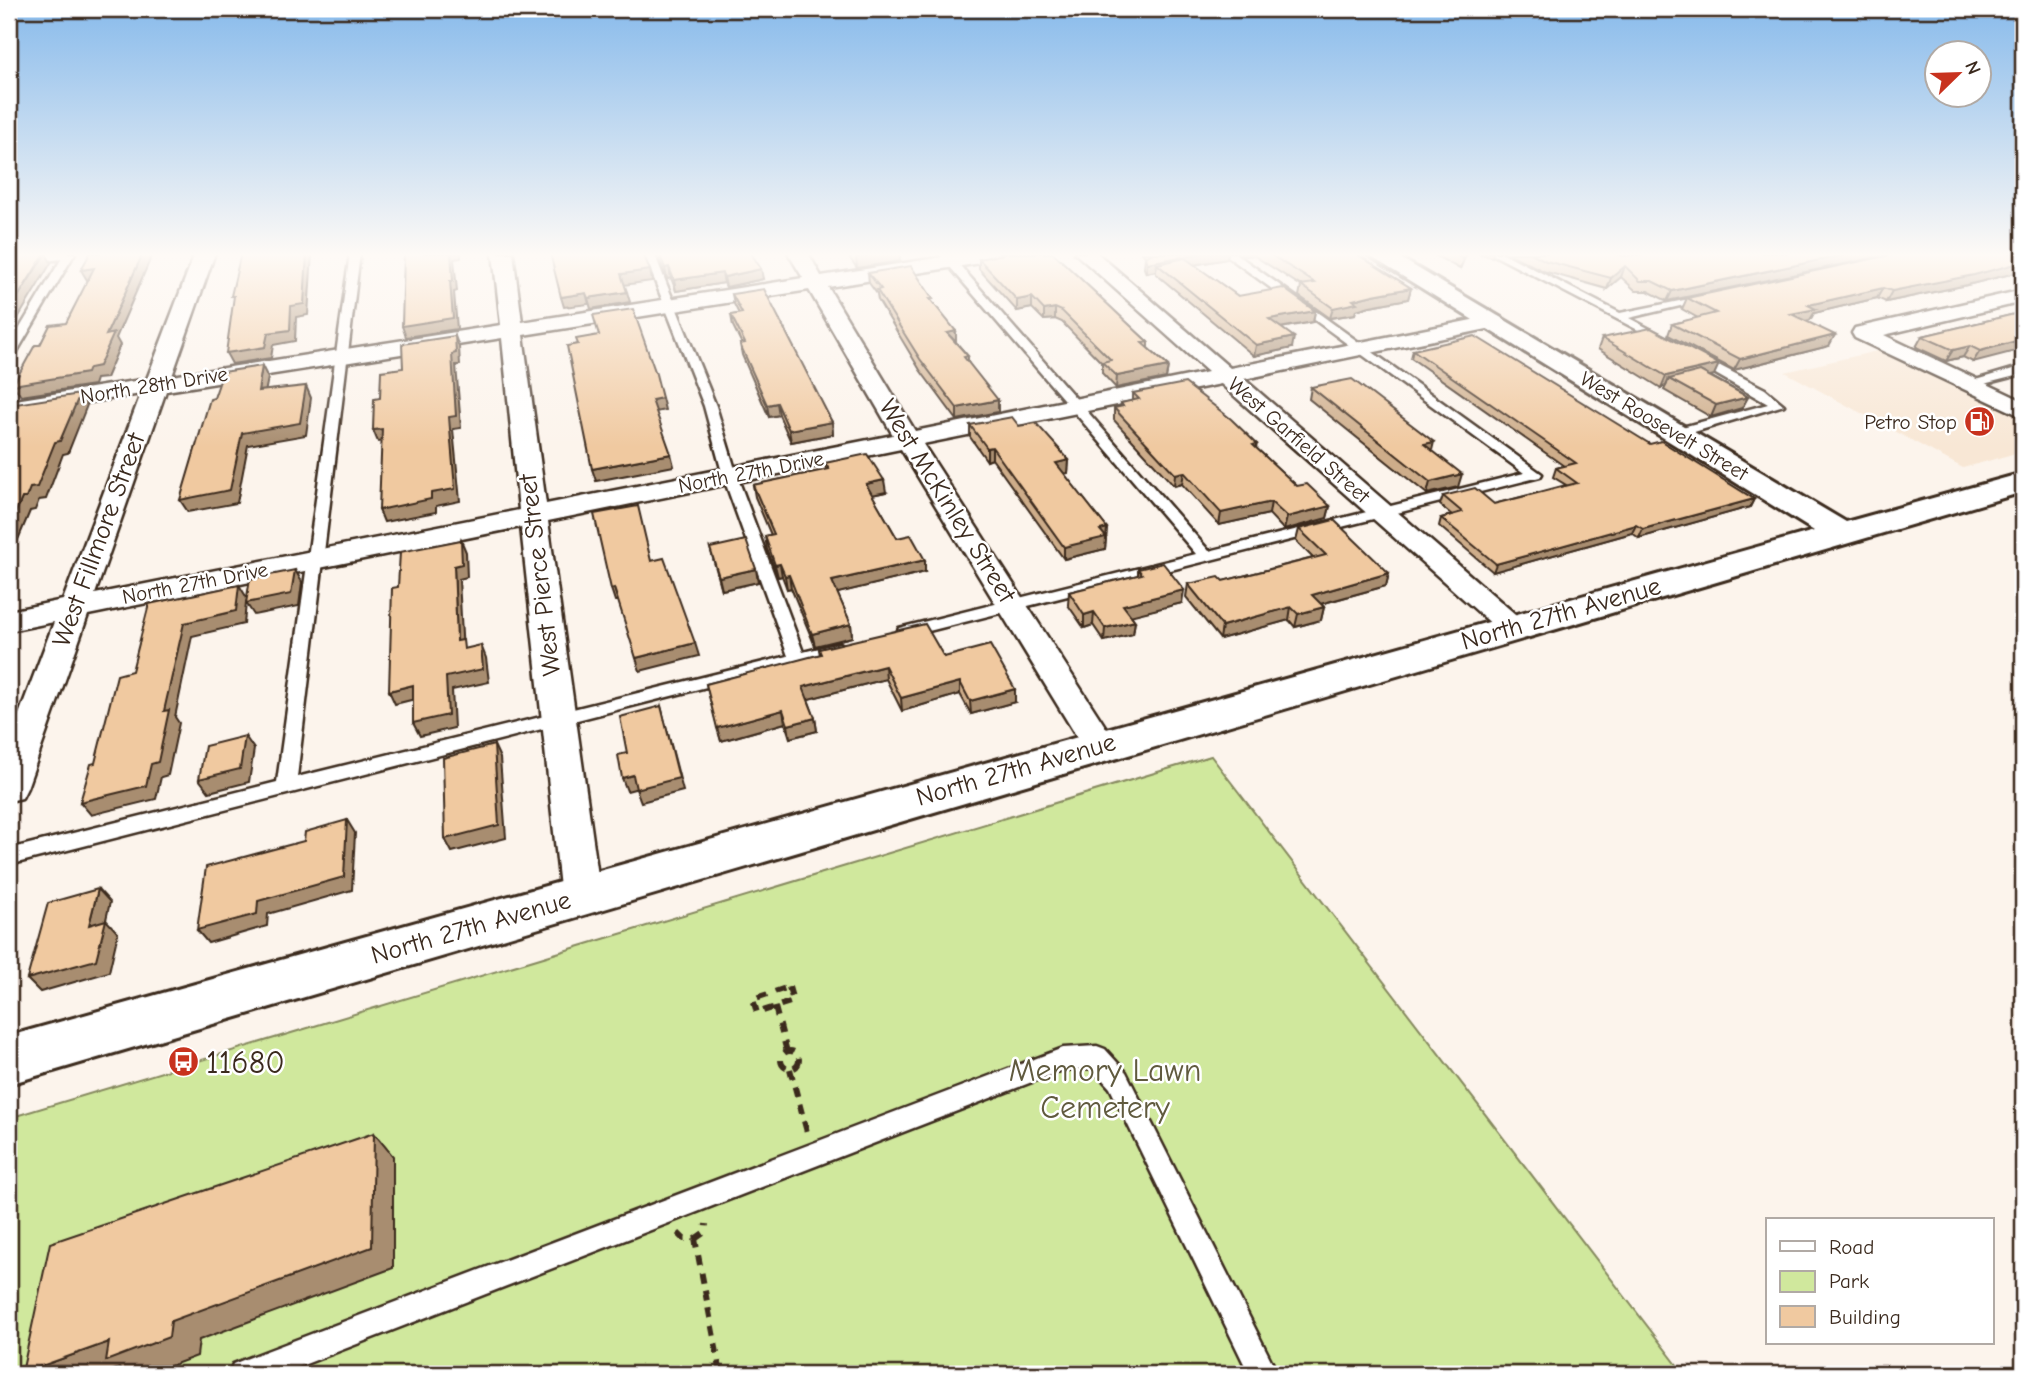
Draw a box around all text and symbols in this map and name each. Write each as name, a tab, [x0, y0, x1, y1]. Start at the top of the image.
north arrow	[1924, 38, 1994, 108]
text: N	[1960, 58, 1985, 78]
street label: North 28th Drive	[79, 362, 229, 408]
street label: West Roosevelt Street	[1576, 366, 1753, 486]
street label: West Garfield Street	[1223, 372, 1375, 509]
street label: West McKinley Street	[872, 394, 1023, 610]
fuel station icon: Petro Stop	[1963, 405, 1997, 439]
place label: Petro Stop	[1864, 410, 1957, 434]
street label: West Fillmore Street	[46, 428, 152, 651]
street label: North 27th Drive	[676, 446, 826, 498]
street label: West Pierce Street	[513, 471, 567, 678]
street label: North 27th Drive	[120, 557, 270, 609]
street label: North 27th Avenue	[1458, 571, 1664, 657]
street label: North 27th Avenue	[913, 727, 1119, 813]
street label: North 27th Avenue	[368, 885, 574, 971]
place label: 11680	[206, 1044, 285, 1081]
bus stop icon: 11680	[166, 1045, 200, 1079]
park label: Memory Lawn Cemetery	[1009, 1052, 1201, 1126]
legend	[1766, 1218, 1994, 1344]
text: Road	[1829, 1235, 1874, 1259]
text: Park	[1829, 1269, 1869, 1293]
text: Building	[1829, 1305, 1901, 1329]

